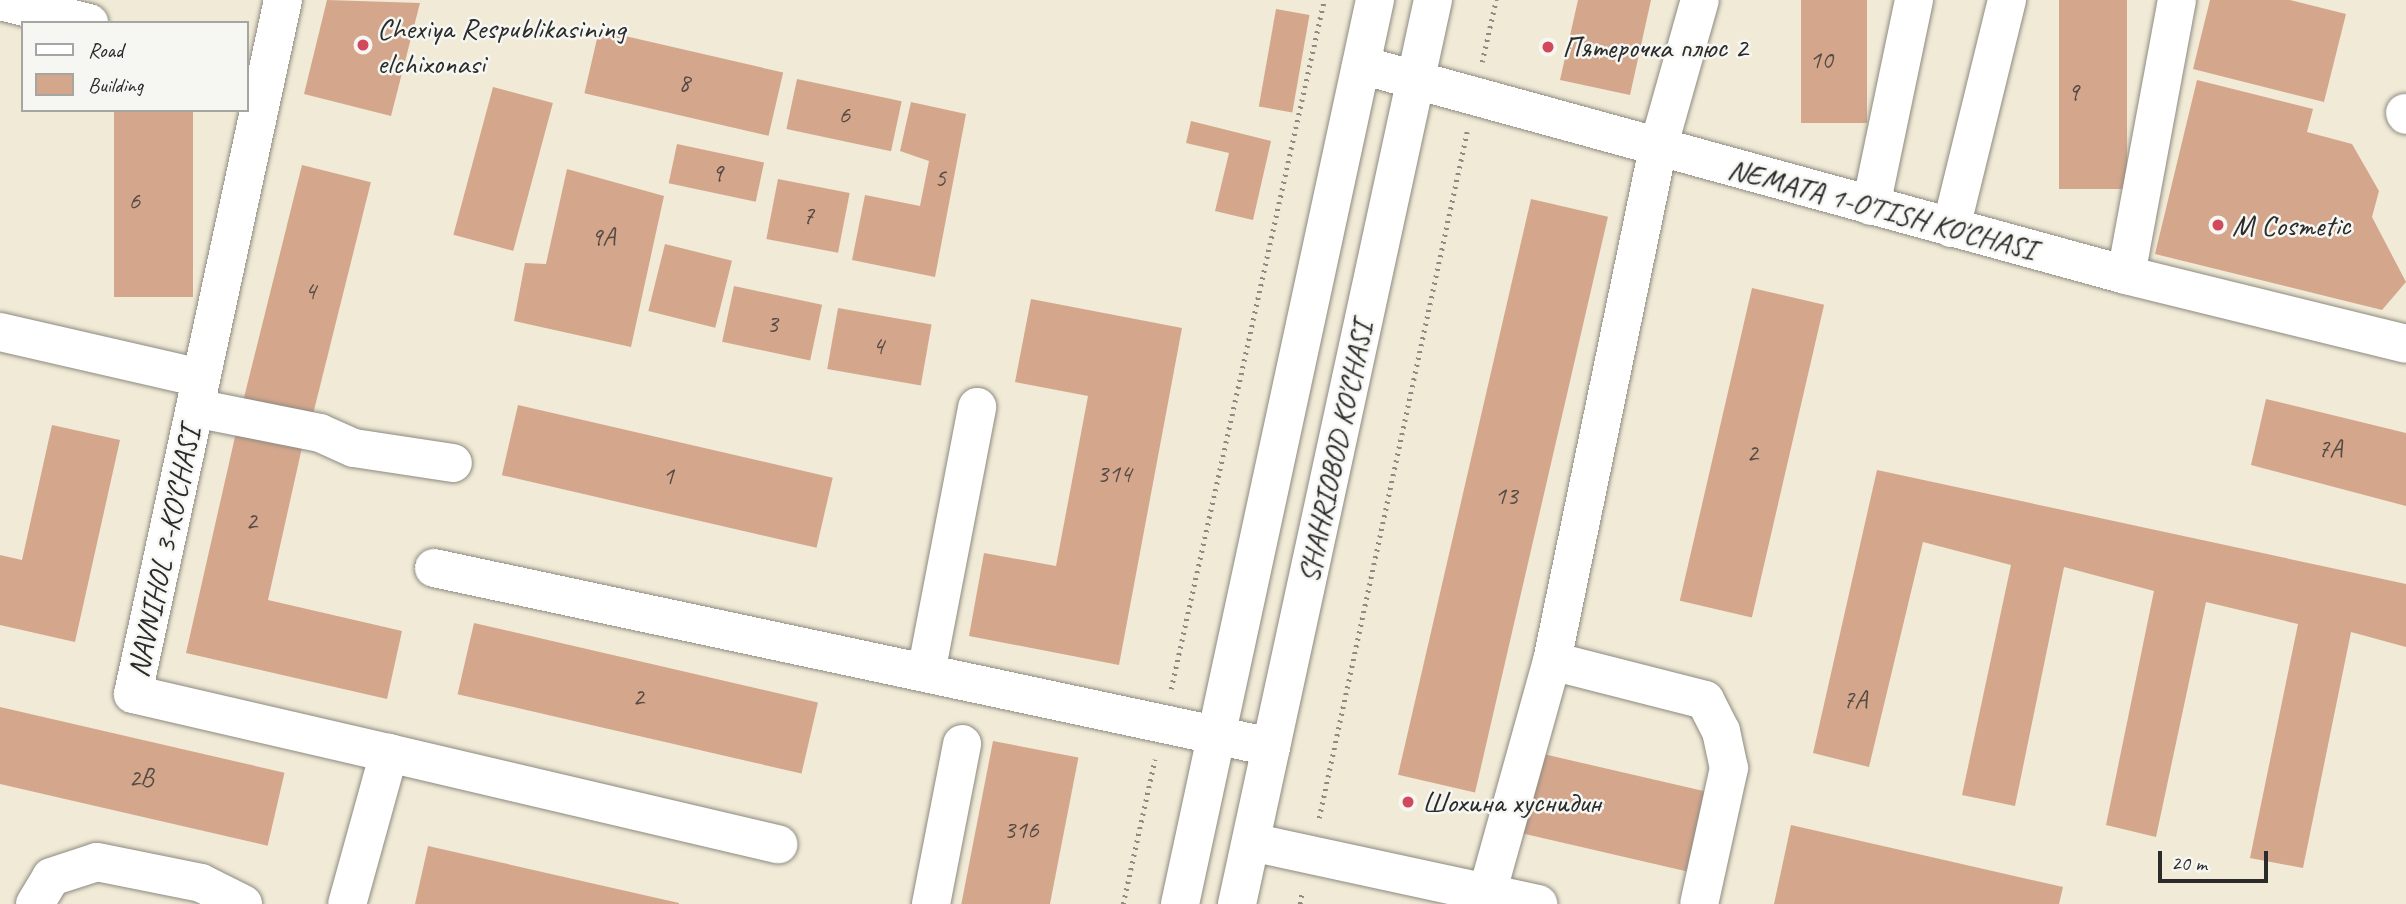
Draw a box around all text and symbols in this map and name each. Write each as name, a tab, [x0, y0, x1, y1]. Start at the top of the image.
place label: Chexiya Respublikasining elchixonasi	[377, 10, 626, 80]
legend	[21, 21, 248, 112]
place label: Пятерочка плюс 2	[1562, 29, 1747, 65]
text: Road	[88, 37, 123, 63]
marker: Chexiya Respublikasining elchixonasi	[355, 37, 371, 53]
marker: Пятерочка плюс 2	[1540, 39, 1556, 55]
house number: 10	[1809, 44, 1833, 76]
house number: 8	[678, 67, 690, 99]
text: Building	[88, 72, 143, 98]
house number: 9	[2067, 76, 2079, 108]
house number: 6	[838, 99, 850, 131]
street label: NEMATA 1-O'TISH KO'CHASI	[1724, 151, 2040, 267]
house number: 9	[711, 157, 723, 189]
house number: 5	[934, 162, 946, 194]
house number: 6	[128, 185, 140, 217]
house number: 7	[802, 200, 814, 232]
place label: M Cosmetic	[2232, 207, 2350, 243]
marker: M Cosmetic	[2210, 217, 2226, 233]
house number: 9A	[591, 221, 615, 253]
house number: 4	[304, 275, 316, 307]
house number: 3	[766, 308, 778, 340]
street label: SHAHRIOBOD KO'CHASI	[1290, 318, 1380, 586]
house number: 4	[872, 330, 884, 362]
street label: NAVNIHOL 3-KO'CHASI	[120, 424, 208, 680]
house number: 7A	[2318, 433, 2342, 465]
house number: 2	[1746, 437, 1758, 469]
house number: 314	[1096, 458, 1132, 490]
house number: 1	[662, 460, 674, 492]
house number: 13	[1494, 480, 1518, 512]
house number: 2	[245, 505, 257, 537]
house number: 2	[632, 681, 644, 713]
house number: 7A	[1843, 684, 1867, 716]
house number: 2B	[128, 762, 154, 794]
place label: Шохина хуснидин	[1422, 784, 1601, 820]
marker: Шохина хуснидин	[1400, 794, 1416, 810]
house number: 316	[1003, 814, 1039, 846]
scale bar	[2161, 838, 2271, 882]
text: 20 m	[2171, 850, 2207, 876]

